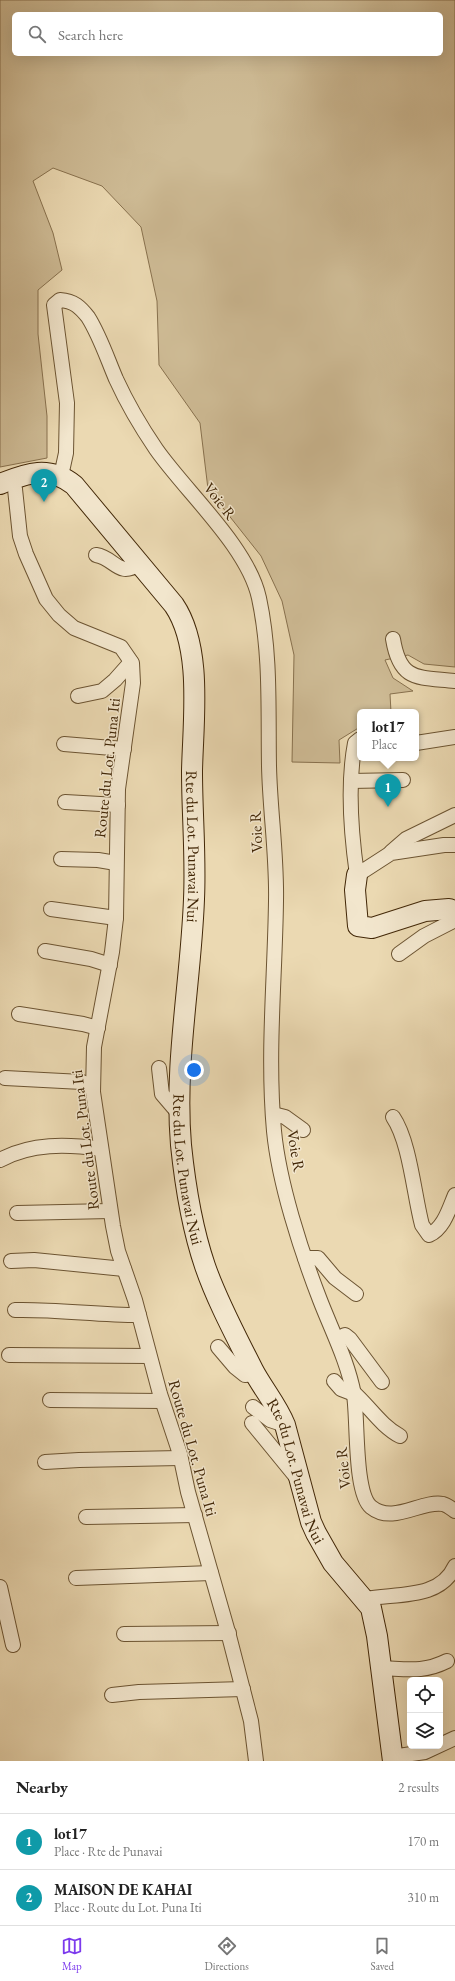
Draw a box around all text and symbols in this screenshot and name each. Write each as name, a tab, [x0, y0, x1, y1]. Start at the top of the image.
search box	[12, 12, 443, 56]
icon: search	[26, 23, 48, 45]
text: Search here	[58, 25, 123, 44]
pin: 2	[31, 469, 57, 502]
street label: Voie R	[199, 478, 242, 524]
street label: Route du Lot. Puna Iti	[89, 697, 125, 839]
popup	[357, 709, 419, 761]
text: lot17	[372, 717, 404, 736]
text: Place	[372, 736, 397, 753]
street label: Rte du Lot. Punavai Nui	[181, 770, 205, 923]
pin: 1	[375, 774, 401, 807]
street label: Voie R	[244, 810, 268, 853]
your location	[184, 1060, 204, 1080]
street label: Route du Lot. Puna Iti	[66, 1069, 104, 1211]
street label: Rte du Lot. Punavai Nui	[169, 1094, 209, 1247]
street label: Voie R	[282, 1129, 310, 1174]
street label: Route du Lot. Puna Iti	[164, 1377, 223, 1519]
street label: Rte du Lot. Punavai Nui	[262, 1394, 330, 1547]
street label: Voie R	[330, 1446, 356, 1490]
map controls	[407, 1677, 443, 1749]
button: locate	[407, 1677, 443, 1713]
button: layers	[407, 1713, 443, 1749]
text: Nearby	[16, 1776, 68, 1798]
text: 2 results	[398, 1779, 439, 1796]
text: lot17	[54, 1824, 87, 1843]
text: 1	[26, 1833, 32, 1850]
text: 170 m	[408, 1833, 439, 1850]
text: Place · Rte de Punavai	[54, 1843, 162, 1860]
text: MAISON DE KAHAI	[54, 1880, 192, 1899]
text: 2	[26, 1889, 32, 1906]
text: 310 m	[408, 1889, 439, 1906]
text: Place · Route du Lot. Puna Iti	[54, 1899, 202, 1916]
tab: Map	[61, 1935, 83, 1973]
tab: Directions	[205, 1935, 249, 1973]
tab: Saved	[371, 1935, 394, 1973]

